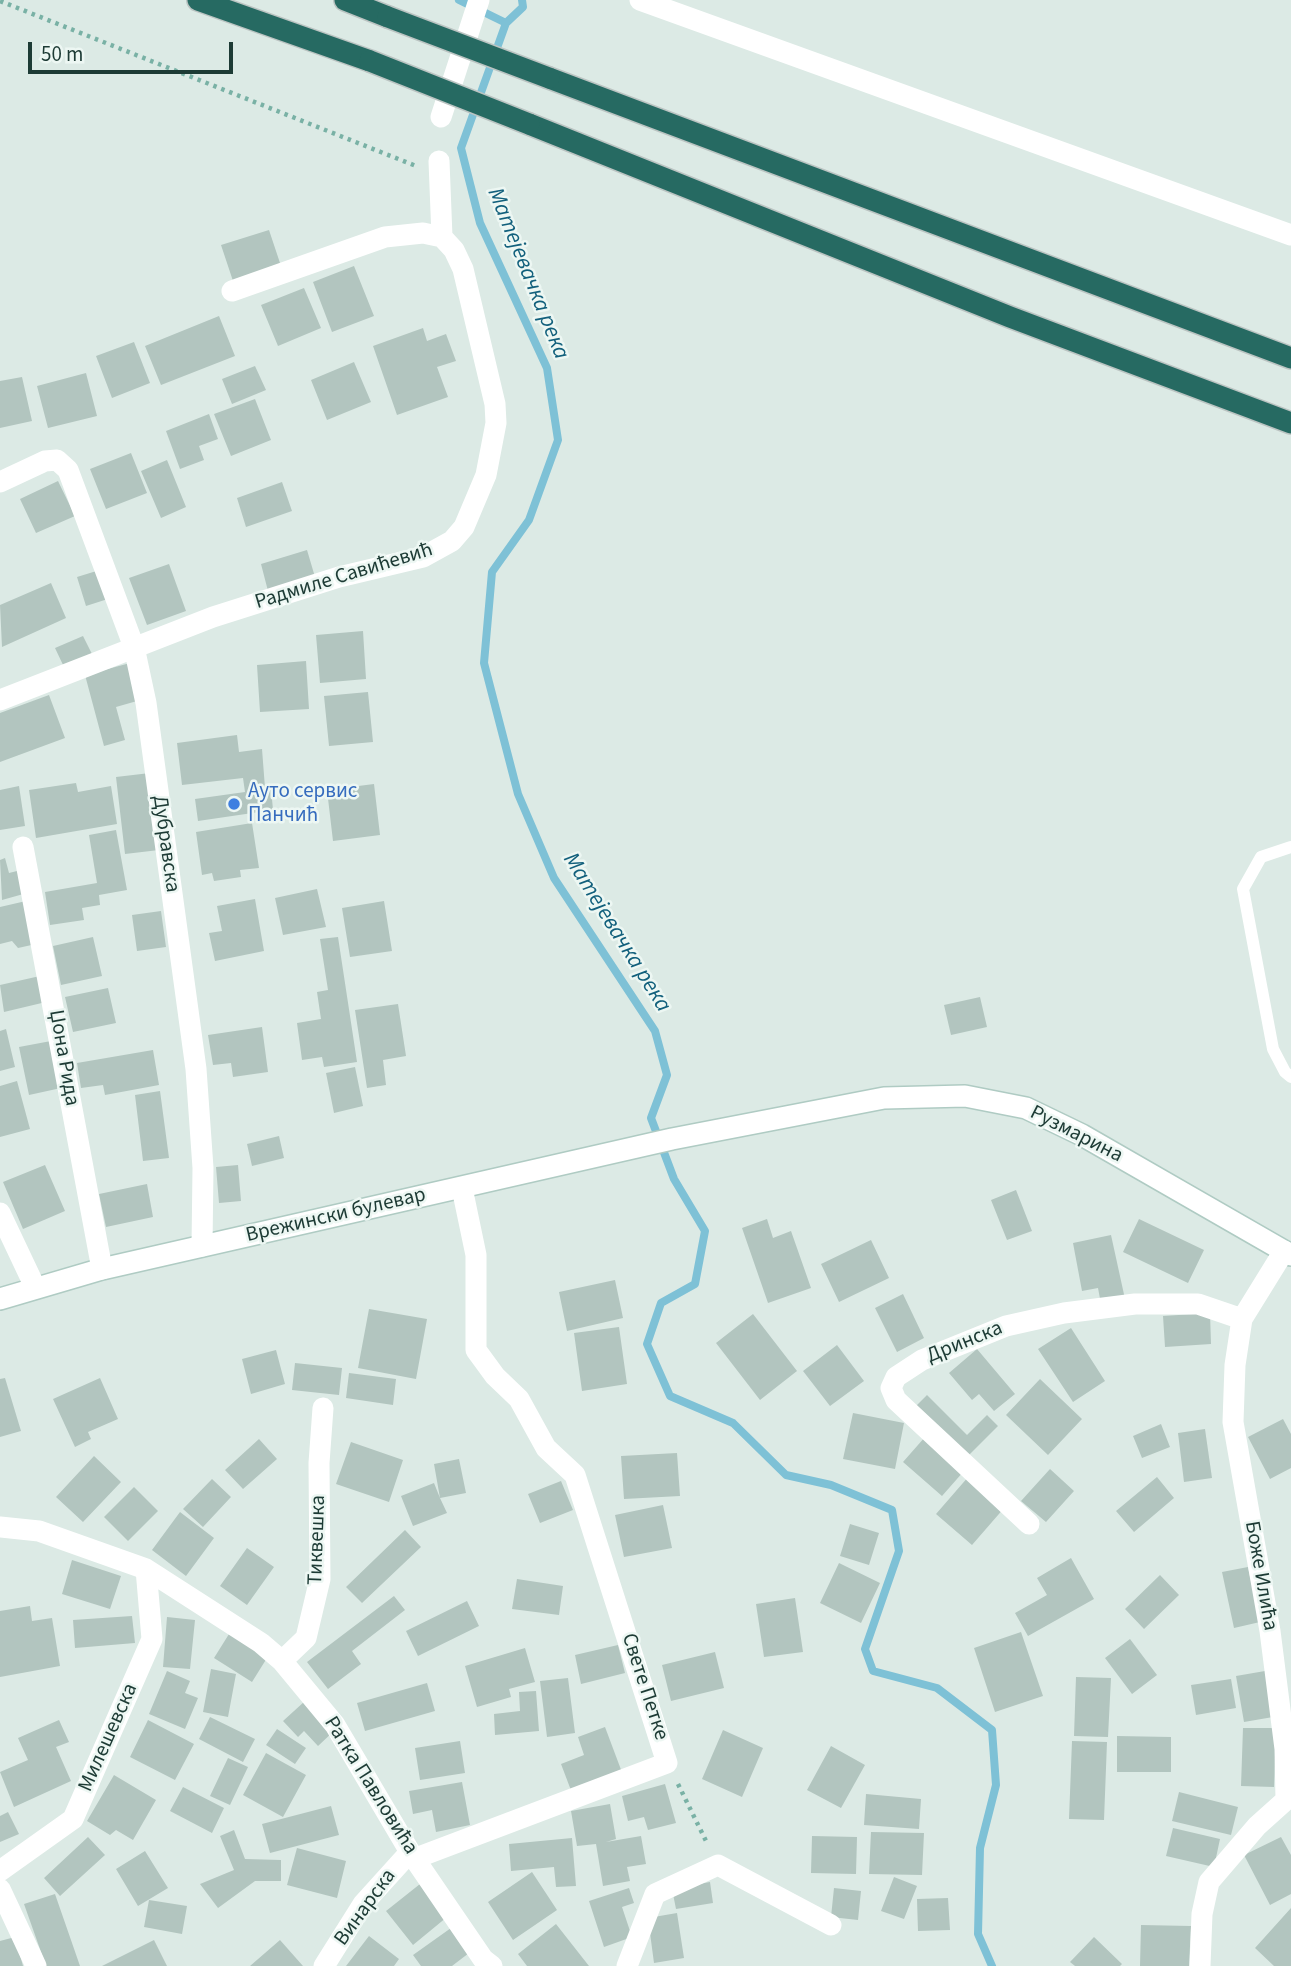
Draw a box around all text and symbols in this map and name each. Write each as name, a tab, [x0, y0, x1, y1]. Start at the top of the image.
scale bar	[32, 28, 236, 72]
text: 50 m	[41, 39, 83, 69]
water label: Матејевачка река	[480, 184, 574, 364]
street label: Радмиле Савићевић	[252, 538, 436, 616]
place label: Ауто сервис Панчић	[248, 779, 357, 829]
street label: Дубравска	[146, 794, 184, 894]
marker: Ауто сервис Панчић	[226, 796, 242, 812]
water label: Матејевачка река	[556, 848, 676, 1018]
street label: Џона Рида	[42, 1008, 84, 1108]
street label: Рузмарина	[1025, 1101, 1127, 1169]
street label: Врежински булевар	[244, 1183, 428, 1249]
street label: Дринска	[923, 1316, 1007, 1370]
street label: Тиквешка	[304, 1495, 332, 1585]
street label: Боже Илића	[1238, 1519, 1282, 1633]
street label: Свете Петке	[615, 1630, 673, 1744]
street label: Милешевска	[74, 1680, 144, 1796]
street label: Ратка Павловића	[318, 1712, 422, 1860]
street label: Винарска	[330, 1865, 402, 1951]

